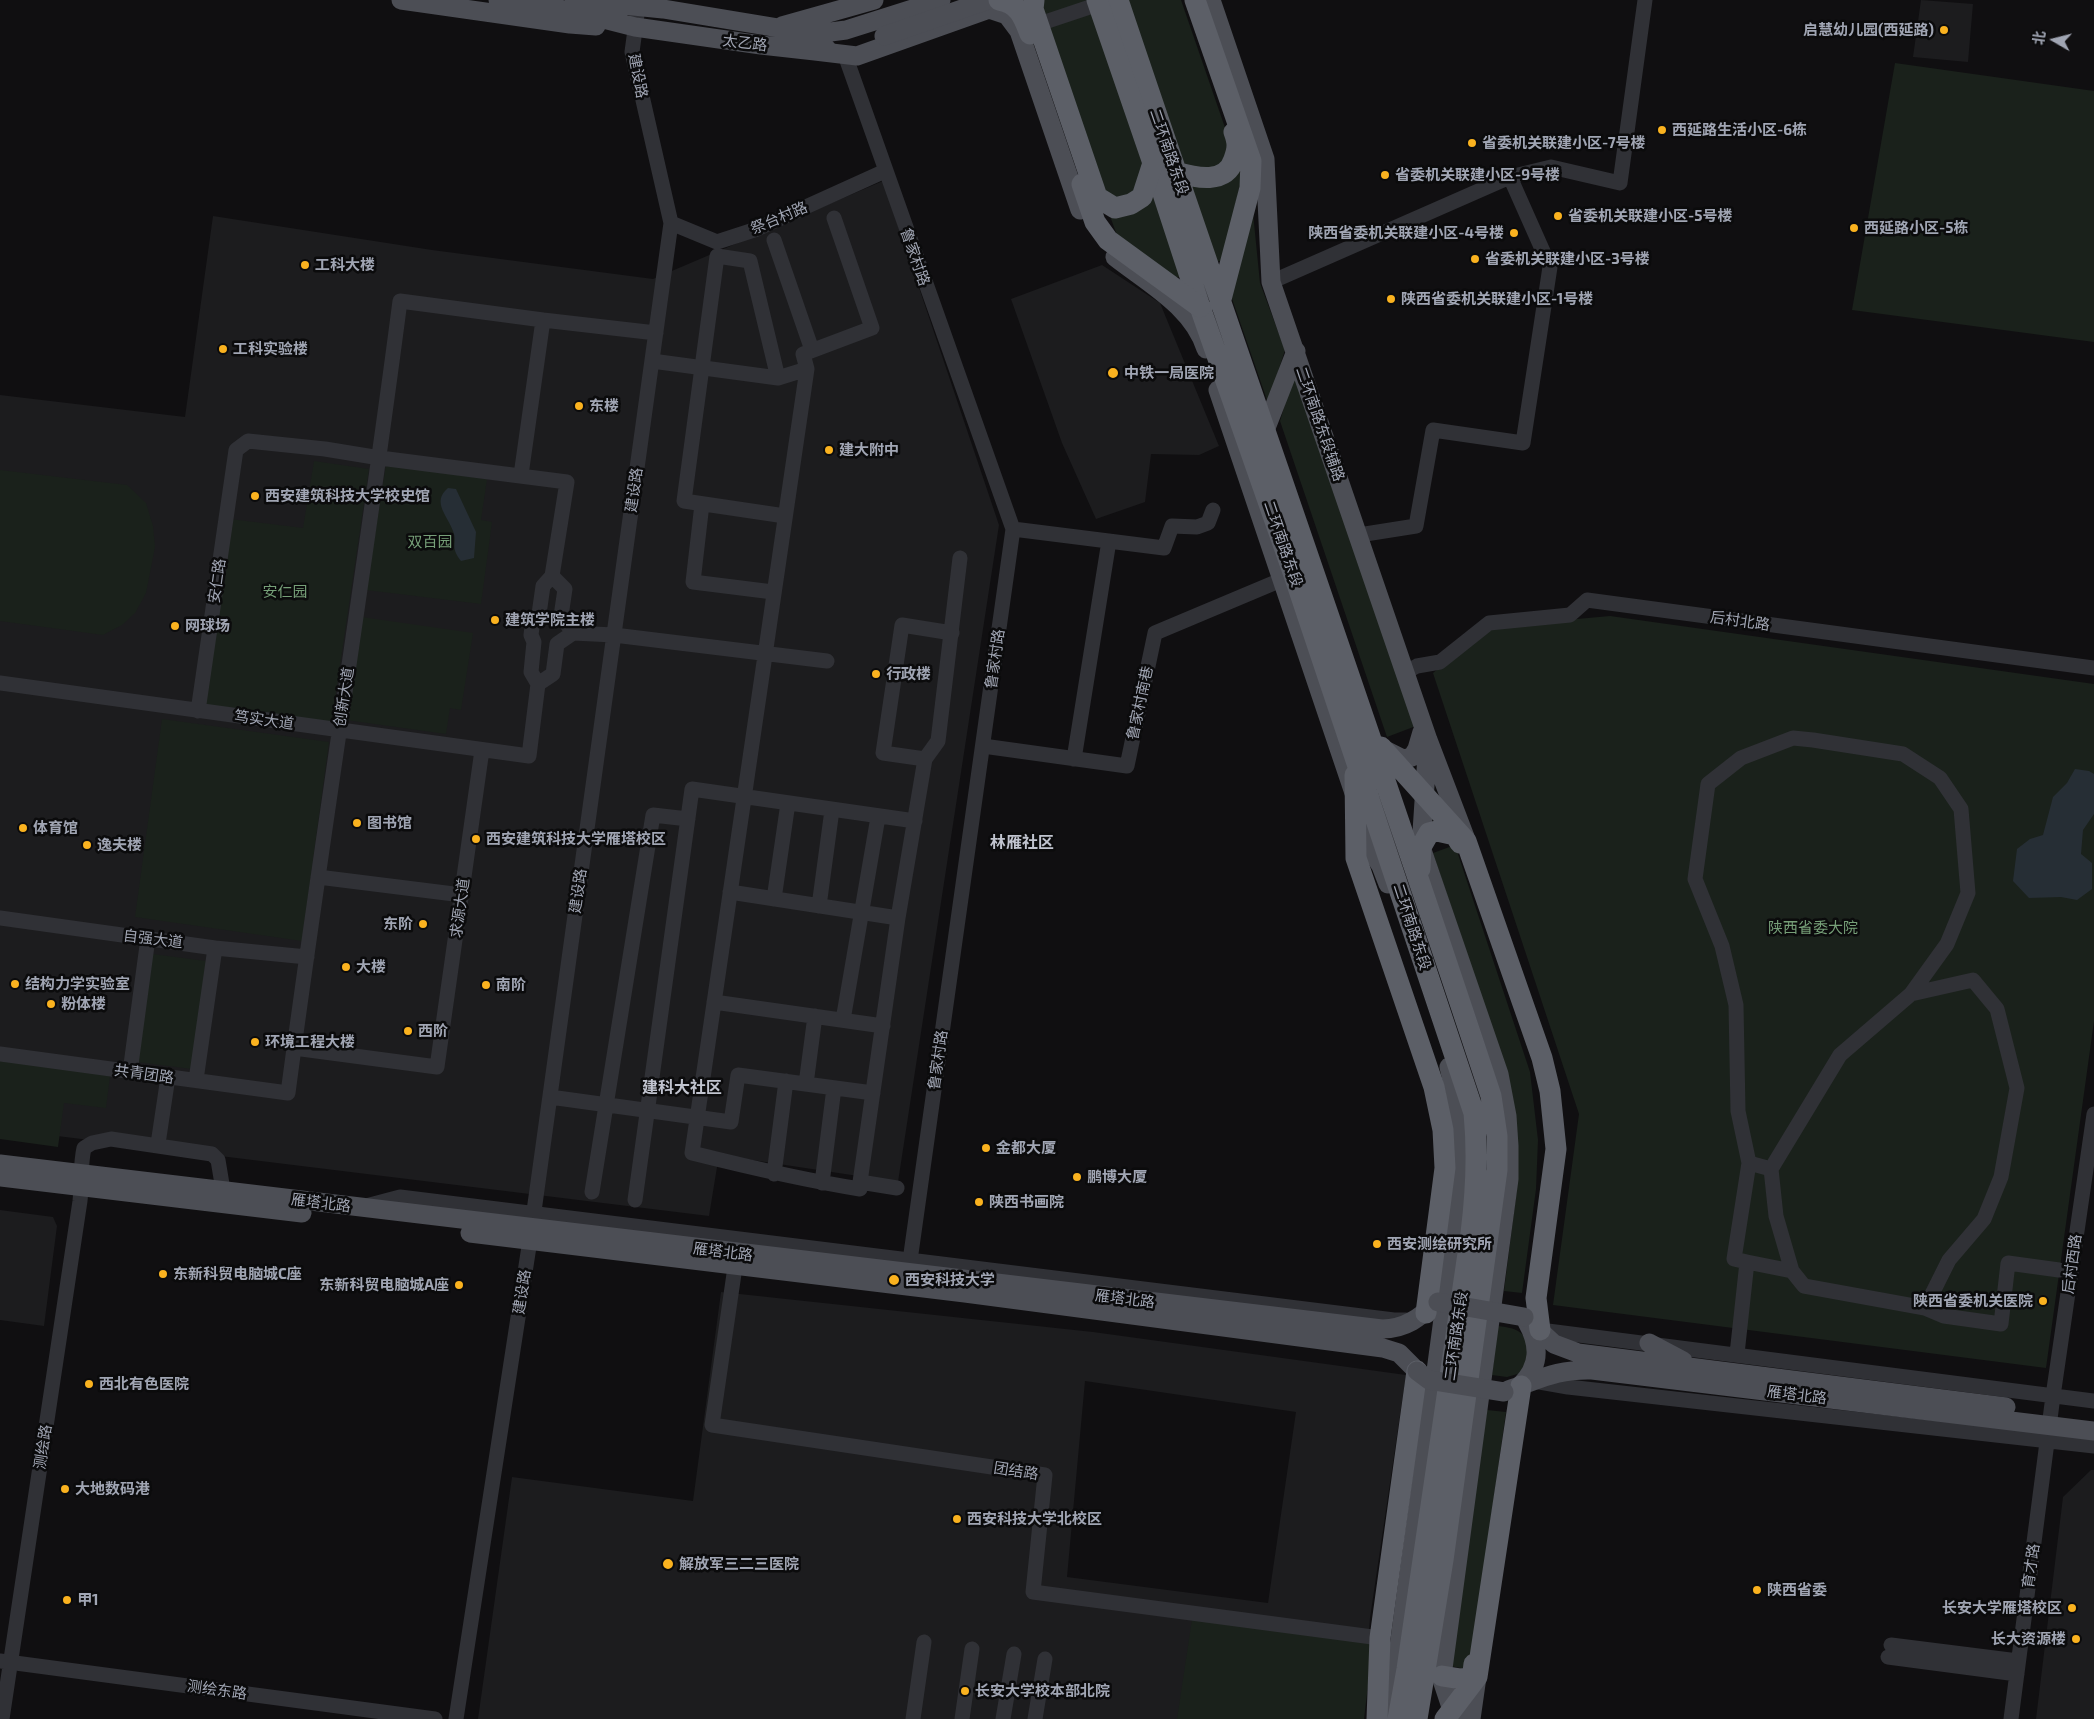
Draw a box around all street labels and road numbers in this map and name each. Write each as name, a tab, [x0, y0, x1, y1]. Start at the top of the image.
street label: 太乙路	[722, 31, 768, 55]
street label: 建设路	[625, 52, 651, 100]
street label: 二环南路东段	[1146, 107, 1192, 197]
street label: 祭台村路	[748, 198, 810, 238]
street label: 鲁家村路	[897, 226, 933, 288]
street label: 二环南路东段辅路	[1292, 364, 1348, 484]
street label: 建设路	[622, 466, 646, 514]
street label: 二环南路东段	[1260, 499, 1306, 589]
street label: 安仁路	[205, 557, 229, 605]
street label: 后村北路	[1709, 608, 1771, 634]
street label: 鲁家村路	[982, 628, 1008, 690]
street label: 鲁家村南巷	[1123, 664, 1157, 742]
street label: 创新大道	[330, 666, 358, 728]
street label: 笃实大道	[233, 707, 295, 733]
street label: 建设路	[566, 867, 590, 915]
street label: 求源大道	[447, 877, 473, 939]
street label: 二环南路东段	[1390, 881, 1434, 973]
street label: 自强大道	[122, 926, 184, 952]
street label: 鲁家村路	[925, 1029, 951, 1091]
street label: 共青团路	[113, 1061, 175, 1087]
street label: 雁塔北路	[290, 1190, 352, 1216]
street label: 后村西路	[2059, 1233, 2085, 1295]
street label: 雁塔北路	[692, 1239, 754, 1265]
street label: 建设路	[510, 1268, 534, 1316]
street label: 雁塔北路	[1094, 1286, 1156, 1312]
street label: 二环南路东段	[1441, 1290, 1471, 1382]
street label: 雁塔北路	[1766, 1382, 1828, 1408]
street label: 测绘路	[31, 1423, 55, 1471]
street label: 团结路	[992, 1459, 1040, 1483]
street label: 育才路	[2019, 1542, 2043, 1590]
street label: 测绘东路	[186, 1677, 248, 1703]

